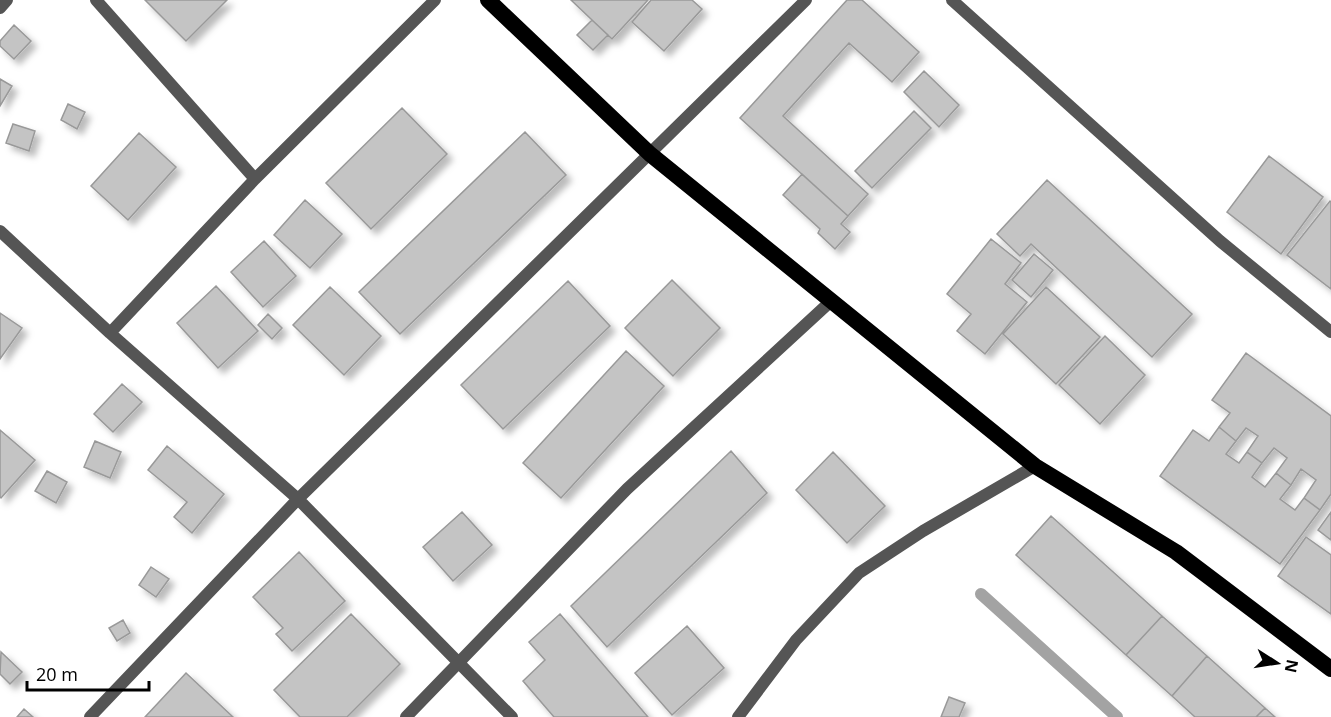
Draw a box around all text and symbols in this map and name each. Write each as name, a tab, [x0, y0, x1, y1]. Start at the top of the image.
north arrow	[1247, 633, 1307, 693]
scale bar	[27, 654, 148, 692]
text: N	[1280, 657, 1304, 675]
text: 20 m	[36, 662, 78, 686]

